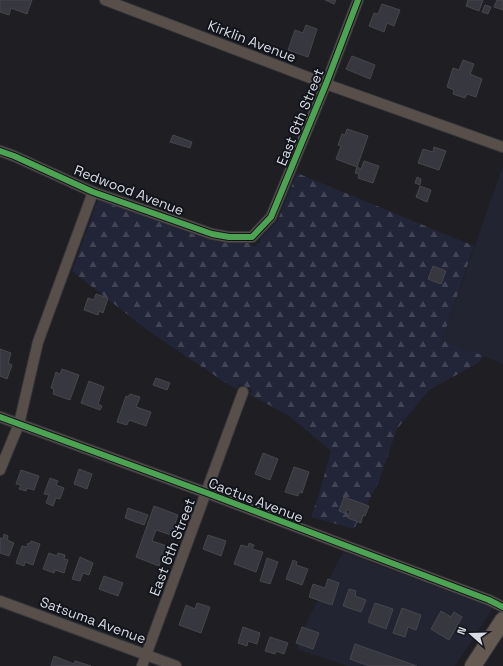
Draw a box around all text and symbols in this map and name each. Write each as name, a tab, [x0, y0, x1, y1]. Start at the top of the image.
street label: Kirklin Avenue	[205, 16, 299, 66]
street label: East 6th Street	[272, 66, 328, 168]
street label: Redwood Avenue	[71, 161, 187, 219]
street label: Cactus Avenue	[206, 474, 306, 526]
street label: East 6th Street	[145, 496, 199, 598]
street label: Satsuma Avenue	[38, 592, 148, 648]
north arrow	[451, 614, 491, 654]
text: N	[454, 625, 469, 636]

